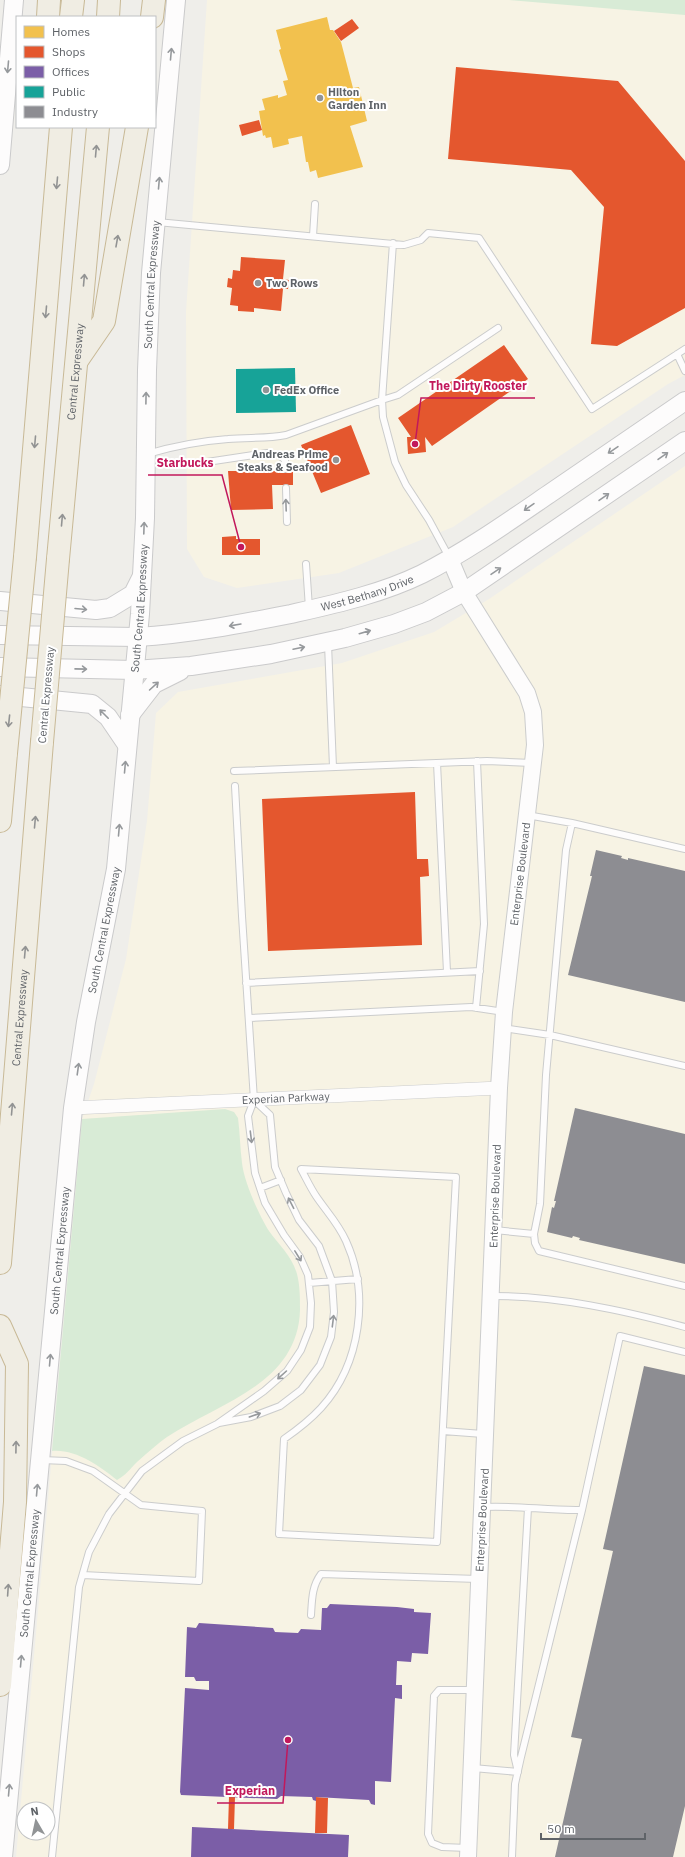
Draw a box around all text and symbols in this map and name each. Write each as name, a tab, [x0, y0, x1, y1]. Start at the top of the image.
legend	[16, 16, 156, 128]
text: Homes	[52, 24, 90, 39]
text: Shops	[52, 44, 85, 59]
one-way arrow	[167, 48, 174, 61]
one-way arrow	[5, 60, 12, 73]
text: Offices	[52, 64, 90, 79]
text: Public	[52, 84, 85, 99]
place label: Hilton Garden Inn	[328, 85, 386, 112]
marker: Hilton Garden Inn	[315, 93, 325, 103]
text: Industry	[52, 104, 98, 119]
one-way arrow	[92, 144, 99, 157]
one-way arrow	[53, 176, 60, 189]
one-way arrow	[155, 177, 162, 190]
street label: South Central Expressway	[141, 219, 163, 349]
one-way arrow	[114, 235, 122, 248]
one-way arrow	[80, 274, 87, 287]
place label: Two Rows	[266, 276, 319, 290]
marker: Two Rows	[253, 278, 263, 288]
one-way arrow	[42, 305, 49, 318]
street label: Central Expressway	[64, 322, 87, 421]
callout: The Dirty Rooster	[421, 374, 535, 398]
text: The Dirty Rooster	[429, 378, 527, 393]
place label: FedEx Office	[274, 383, 339, 397]
marker: FedEx Office	[261, 385, 271, 395]
one-way arrow	[143, 392, 150, 405]
one-way arrow	[31, 435, 39, 448]
one-way arrow	[608, 446, 619, 454]
place label: Andreas Prime Steaks & Seafood	[237, 447, 328, 474]
callout: Starbucks	[148, 451, 222, 475]
one-way arrow	[657, 452, 668, 460]
text: Starbucks	[156, 455, 214, 470]
marker: Andreas Prime Steaks & Seafood	[331, 455, 341, 465]
one-way arrow	[598, 493, 609, 501]
one-way arrow	[282, 499, 290, 512]
one-way arrow	[524, 503, 535, 511]
one-way arrow	[58, 514, 66, 527]
one-way arrow	[141, 522, 148, 535]
street label: South Central Expressway	[128, 543, 151, 673]
one-way arrow	[491, 566, 502, 575]
street label: West Bethany Drive	[319, 572, 416, 614]
one-way arrow	[74, 605, 87, 612]
one-way arrow	[229, 621, 242, 629]
one-way arrow	[358, 628, 371, 635]
one-way arrow	[292, 644, 305, 652]
street label: Central Expressway	[35, 646, 57, 744]
one-way arrow	[74, 665, 87, 673]
one-way arrow	[149, 681, 159, 690]
one-way arrow	[99, 709, 109, 718]
one-way arrow	[6, 714, 13, 727]
one-way arrow	[121, 761, 129, 774]
one-way arrow	[32, 816, 39, 829]
street label: Enterprise Boulevard	[507, 822, 533, 926]
one-way arrow	[116, 824, 123, 837]
street label: South Central Expressway	[85, 865, 123, 995]
one-way arrow	[21, 946, 29, 959]
street label: Central Expressway	[9, 968, 31, 1067]
one-way arrow	[74, 1063, 82, 1076]
street label: Experian Parkway	[242, 1089, 331, 1107]
one-way arrow	[9, 1103, 16, 1116]
one-way arrow	[247, 1130, 254, 1143]
street label: Enterprise Boulevard	[486, 1144, 504, 1248]
street label: South Central Expressway	[47, 1185, 73, 1315]
one-way arrow	[286, 1197, 294, 1209]
one-way arrow	[295, 1250, 303, 1262]
one-way arrow	[329, 1315, 337, 1328]
one-way arrow	[46, 1354, 53, 1367]
one-way arrow	[277, 1370, 287, 1380]
one-way arrow	[248, 1411, 261, 1418]
one-way arrow	[12, 1441, 20, 1454]
street label: Enterprise Boulevard	[472, 1468, 492, 1572]
one-way arrow	[34, 1484, 41, 1497]
street label: South Central Expressway	[17, 1508, 43, 1638]
one-way arrow	[4, 1584, 12, 1597]
one-way arrow	[18, 1655, 25, 1668]
callout: Experian	[217, 1779, 283, 1803]
text: Experian	[225, 1783, 275, 1798]
one-way arrow	[5, 1784, 13, 1797]
north arrow	[16, 1801, 56, 1841]
text: N	[29, 1804, 39, 1819]
scale bar	[541, 1815, 645, 1841]
text: 50 m	[547, 1821, 575, 1836]

